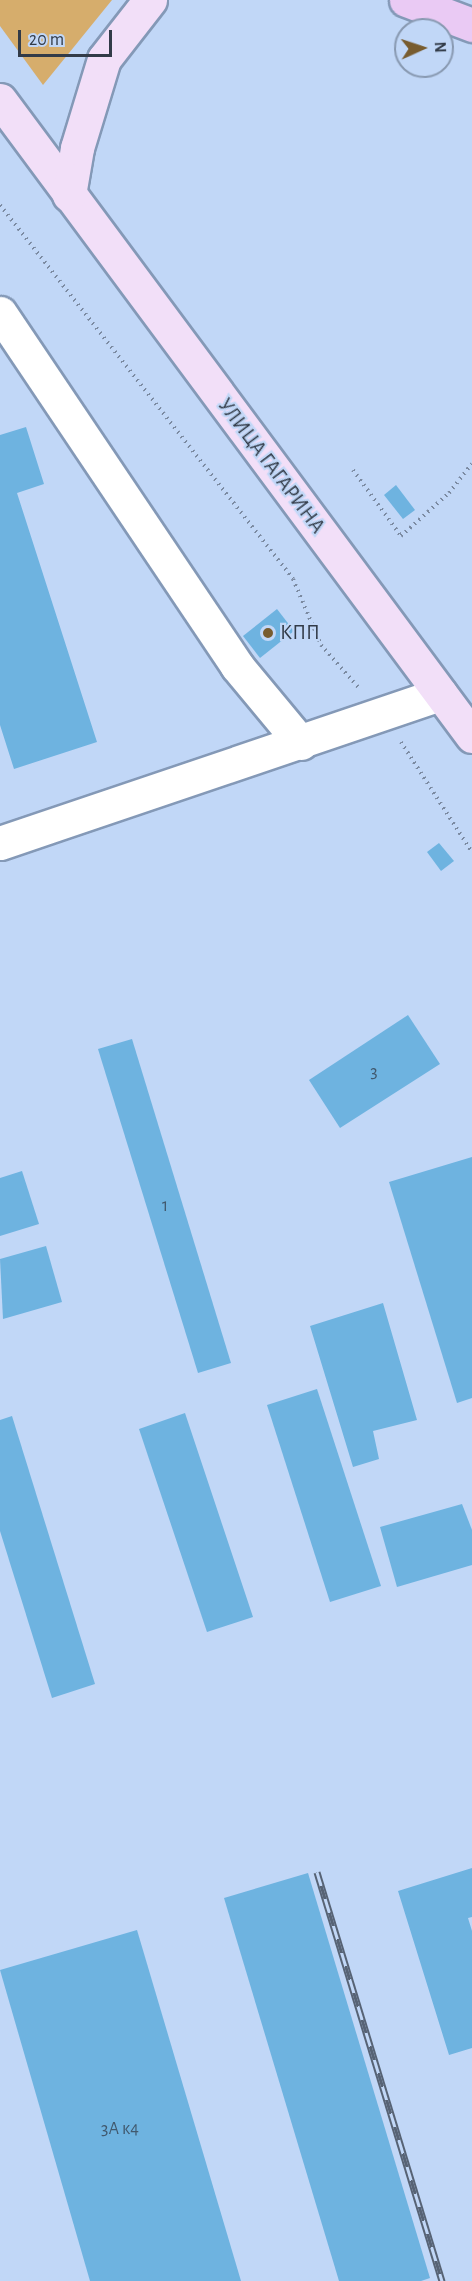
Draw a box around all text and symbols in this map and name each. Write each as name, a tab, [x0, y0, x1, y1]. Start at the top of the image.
scale bar	[21, 18, 116, 56]
north arrow	[394, 18, 454, 78]
text: 20 m	[29, 31, 64, 49]
text: N	[432, 41, 448, 53]
street label: УЛИЦА ГАГАРИНА	[212, 394, 330, 538]
place label: КПП	[280, 620, 320, 646]
marker: КПП	[261, 626, 275, 640]
house number: 3	[370, 1061, 378, 1083]
house number: 1	[162, 1195, 168, 1217]
house number: 3А к4	[101, 2118, 139, 2140]

